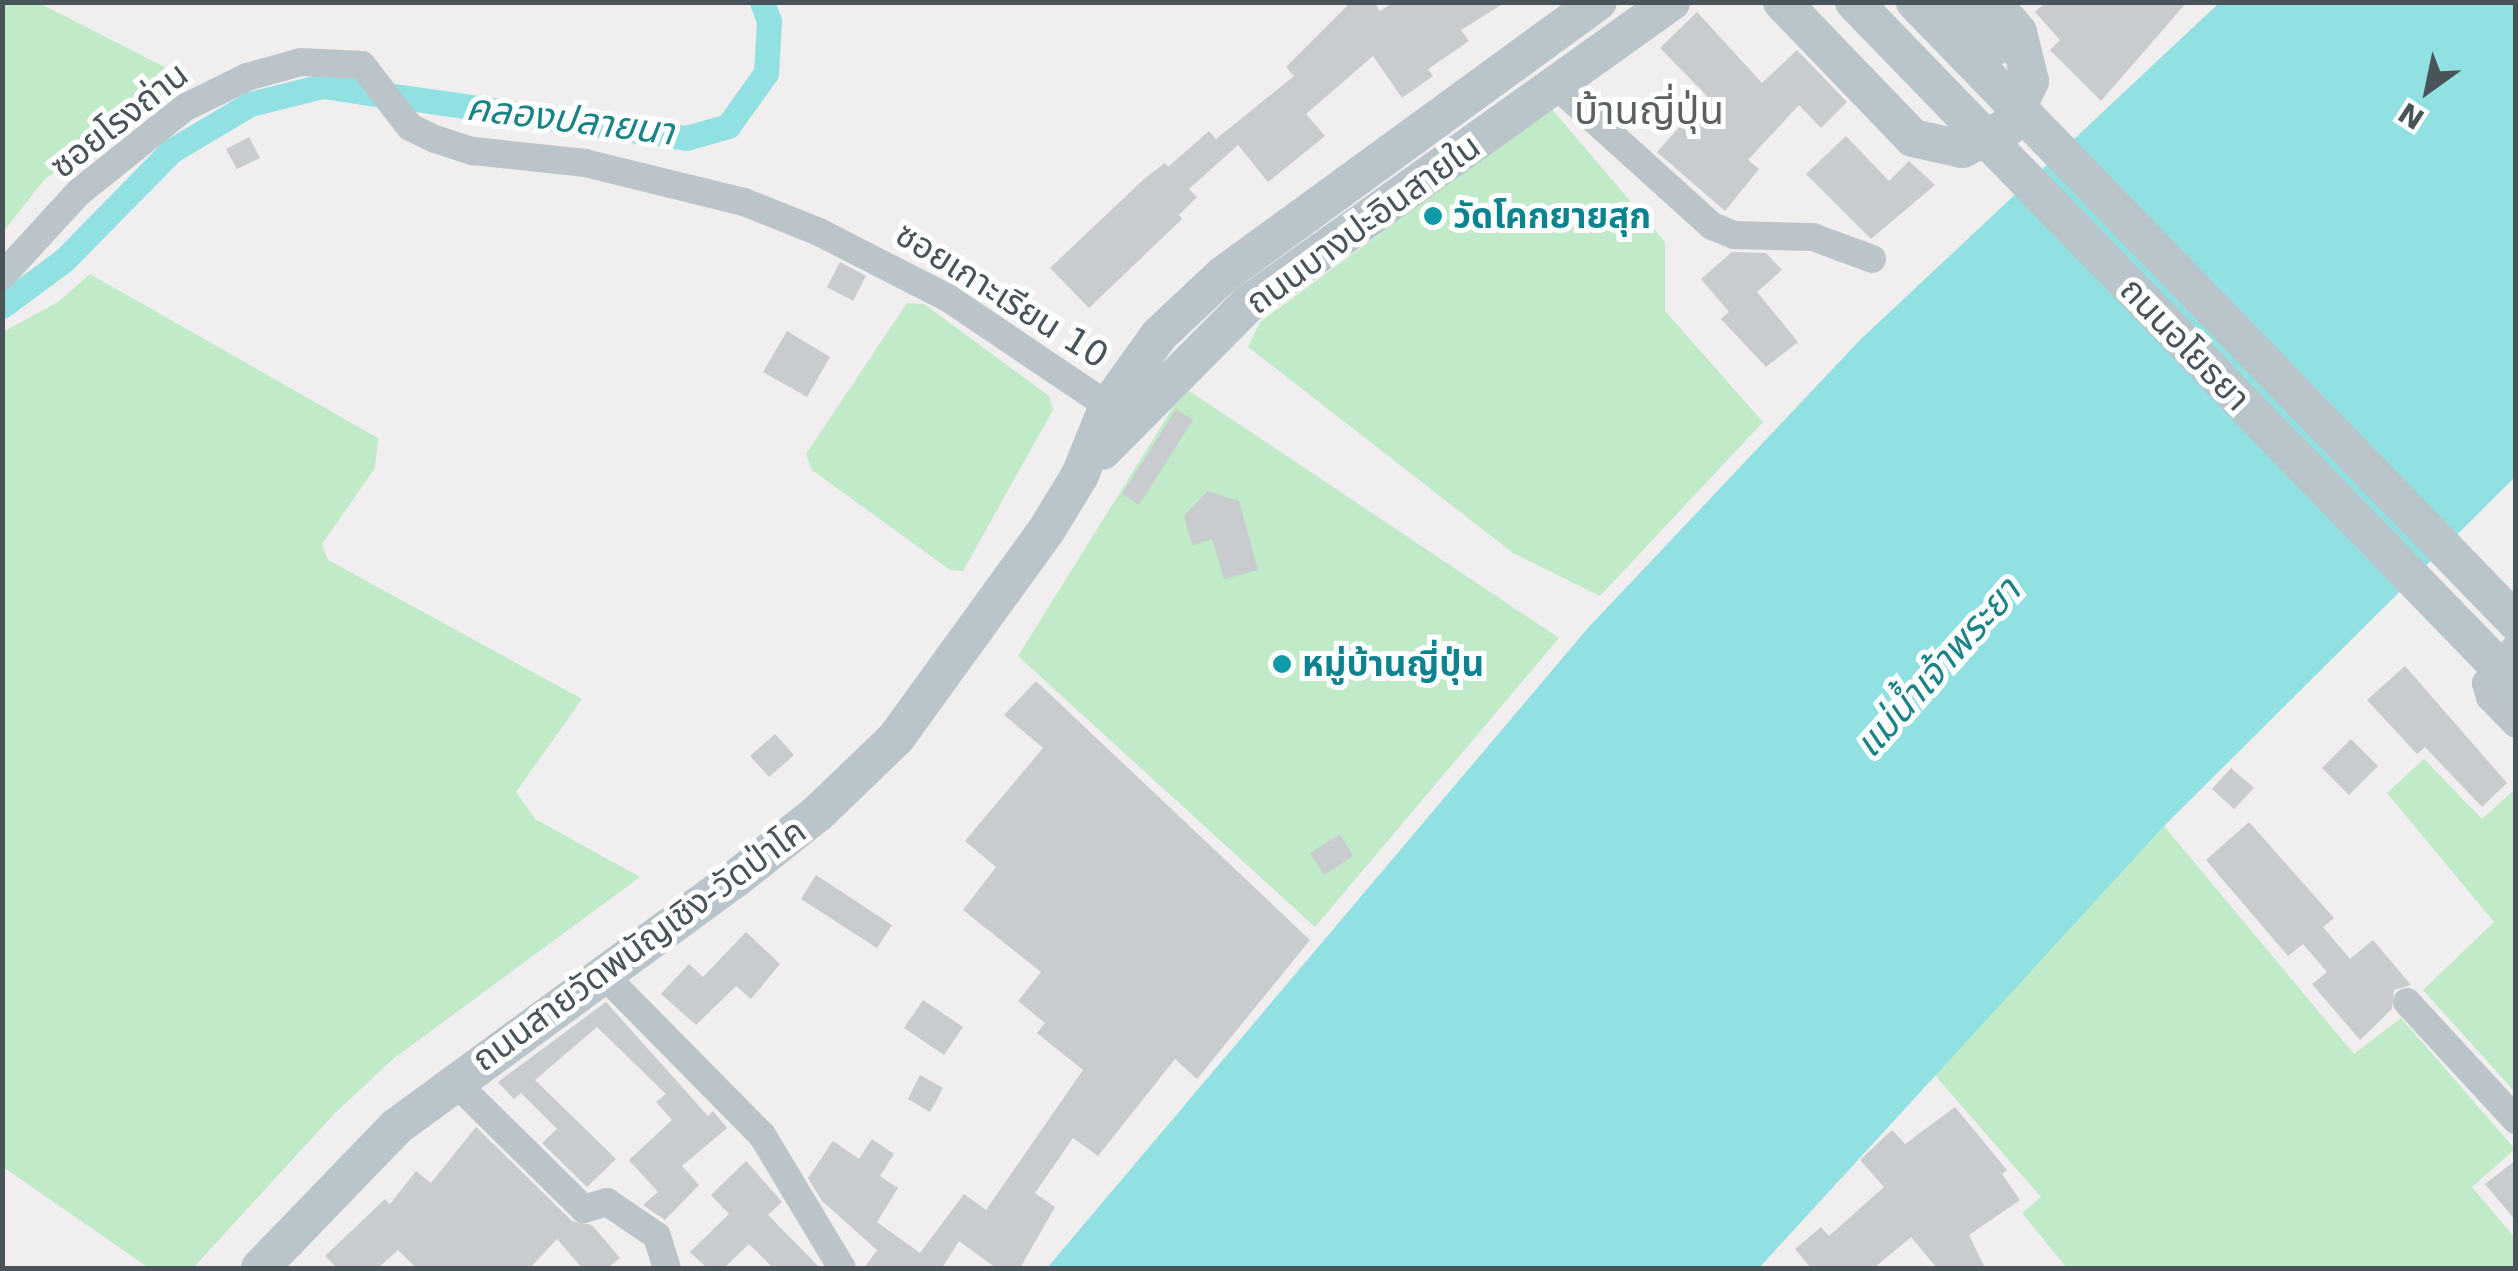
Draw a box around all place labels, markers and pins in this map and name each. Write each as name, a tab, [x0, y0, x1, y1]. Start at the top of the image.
place label: วัดโคกยายสุก	[1453, 195, 1651, 237]
marker: วัดโคกยายสุก	[1422, 205, 1444, 227]
place label: หมู่บ้านญี่ปุ่น	[1302, 643, 1484, 685]
marker: หมู่บ้านญี่ปุ่น	[1271, 653, 1293, 675]

